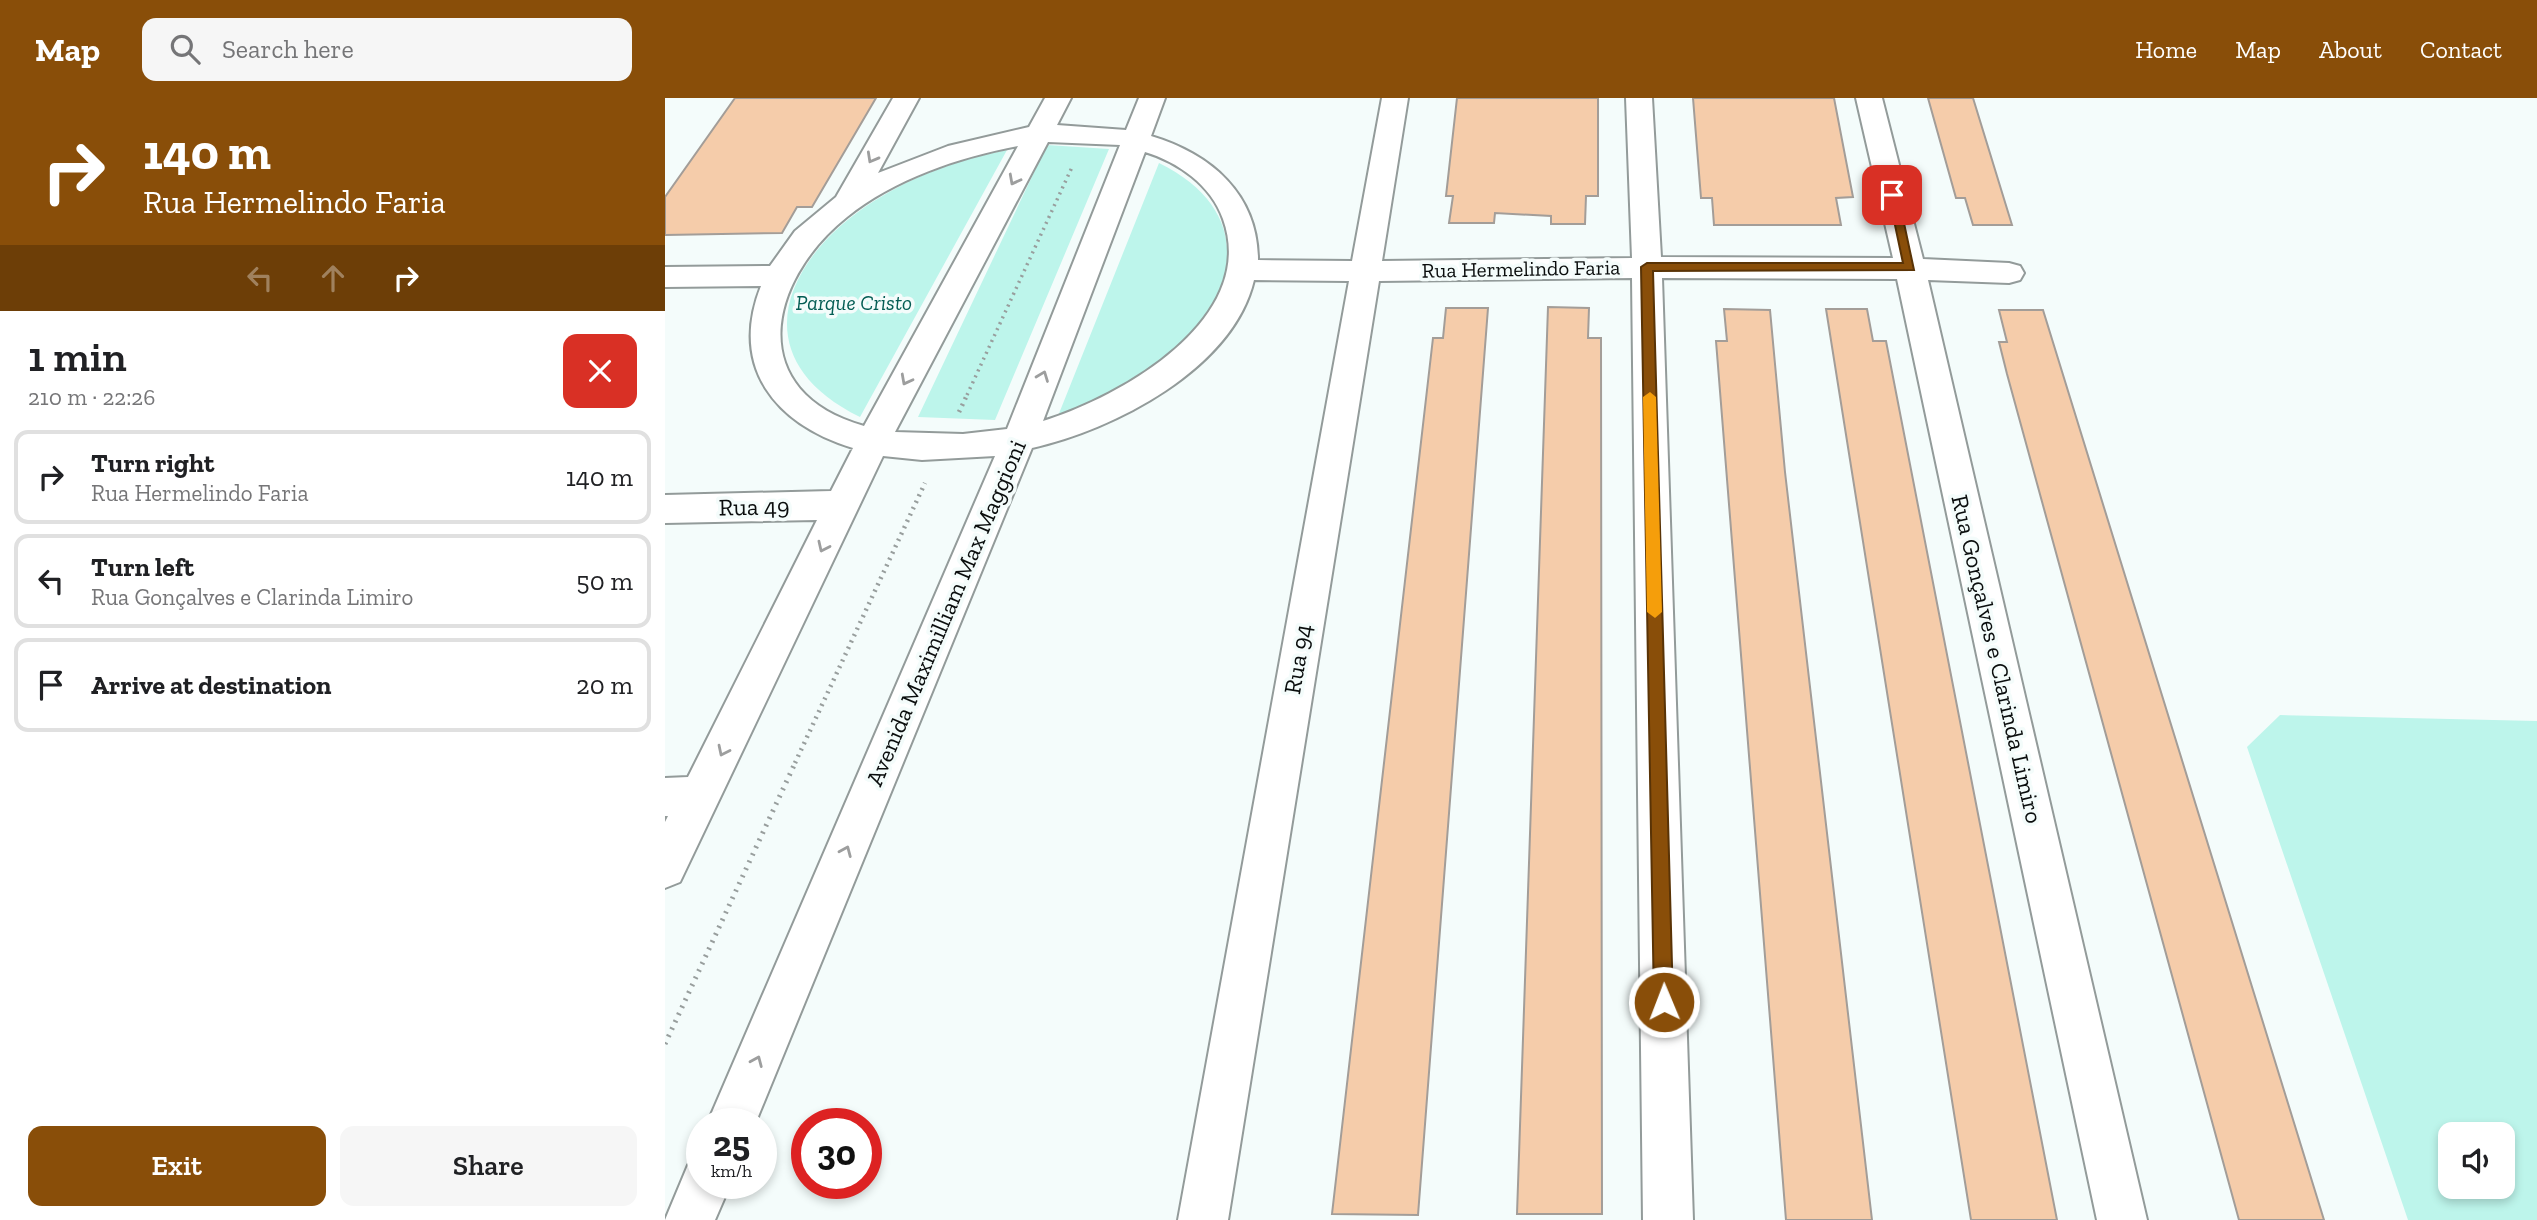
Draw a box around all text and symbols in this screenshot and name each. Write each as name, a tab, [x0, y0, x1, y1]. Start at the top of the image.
search box	[142, 18, 632, 81]
text: Map	[35, 30, 100, 69]
icon: search	[166, 30, 204, 68]
text: Search here	[222, 33, 354, 65]
text: Home	[2135, 35, 2197, 64]
text: Map	[2235, 35, 2281, 64]
text: About	[2319, 35, 2382, 64]
text: Contact	[2420, 35, 2502, 64]
text: 140 m	[143, 123, 271, 182]
icon: right	[28, 126, 119, 217]
one-way arrow	[867, 151, 880, 164]
pin	[1862, 165, 1922, 225]
one-way arrow	[1009, 173, 1022, 185]
icon: arrive	[1873, 176, 1911, 214]
text: Rua Hermelindo Faria	[143, 183, 446, 221]
street label: Rua Hermelindo Faria	[1421, 254, 1621, 283]
icon: left	[241, 259, 279, 297]
icon: ahead	[314, 259, 352, 297]
icon: right	[387, 259, 425, 297]
park label: Parque Cristo	[796, 290, 912, 315]
text: 1 min	[28, 331, 127, 382]
button: close	[563, 334, 637, 408]
one-way arrow	[1035, 371, 1049, 383]
one-way arrow	[901, 373, 915, 385]
text: 210 m · 22:26	[28, 383, 155, 411]
street label: Avenida Maximilliam Max Maggioni	[859, 435, 1032, 790]
text: Turn right	[91, 447, 214, 479]
icon: right	[32, 458, 70, 496]
text: 140 m	[566, 461, 633, 493]
text: Rua Hermelindo Faria	[91, 479, 309, 507]
street label: Rua 49	[718, 491, 790, 522]
street label: Rua Gonçalves e Clarinda Limiro	[1946, 492, 2049, 826]
one-way arrow	[817, 540, 831, 552]
text: Turn left	[91, 551, 194, 583]
icon: left	[32, 562, 70, 600]
text: 50 m	[576, 565, 633, 597]
text: Rua Gonçalves e Clarinda Limiro	[91, 583, 413, 611]
street label: Rua 94	[1277, 621, 1318, 696]
icon: arrive	[32, 666, 70, 704]
text: Arrive at destination	[91, 669, 331, 701]
text: 20 m	[576, 669, 633, 701]
one-way arrow	[717, 744, 731, 757]
one-way arrow	[838, 846, 852, 858]
position arrow	[1627, 965, 1701, 1039]
one-way arrow	[749, 1055, 763, 1067]
speed limit sign: 30	[791, 1108, 882, 1199]
map controls	[2438, 1122, 2515, 1199]
button: sound	[2438, 1122, 2515, 1199]
text: 25	[713, 1123, 750, 1165]
button: Exit	[28, 1126, 326, 1206]
button: Share	[340, 1126, 637, 1206]
text: km/h	[711, 1160, 752, 1182]

